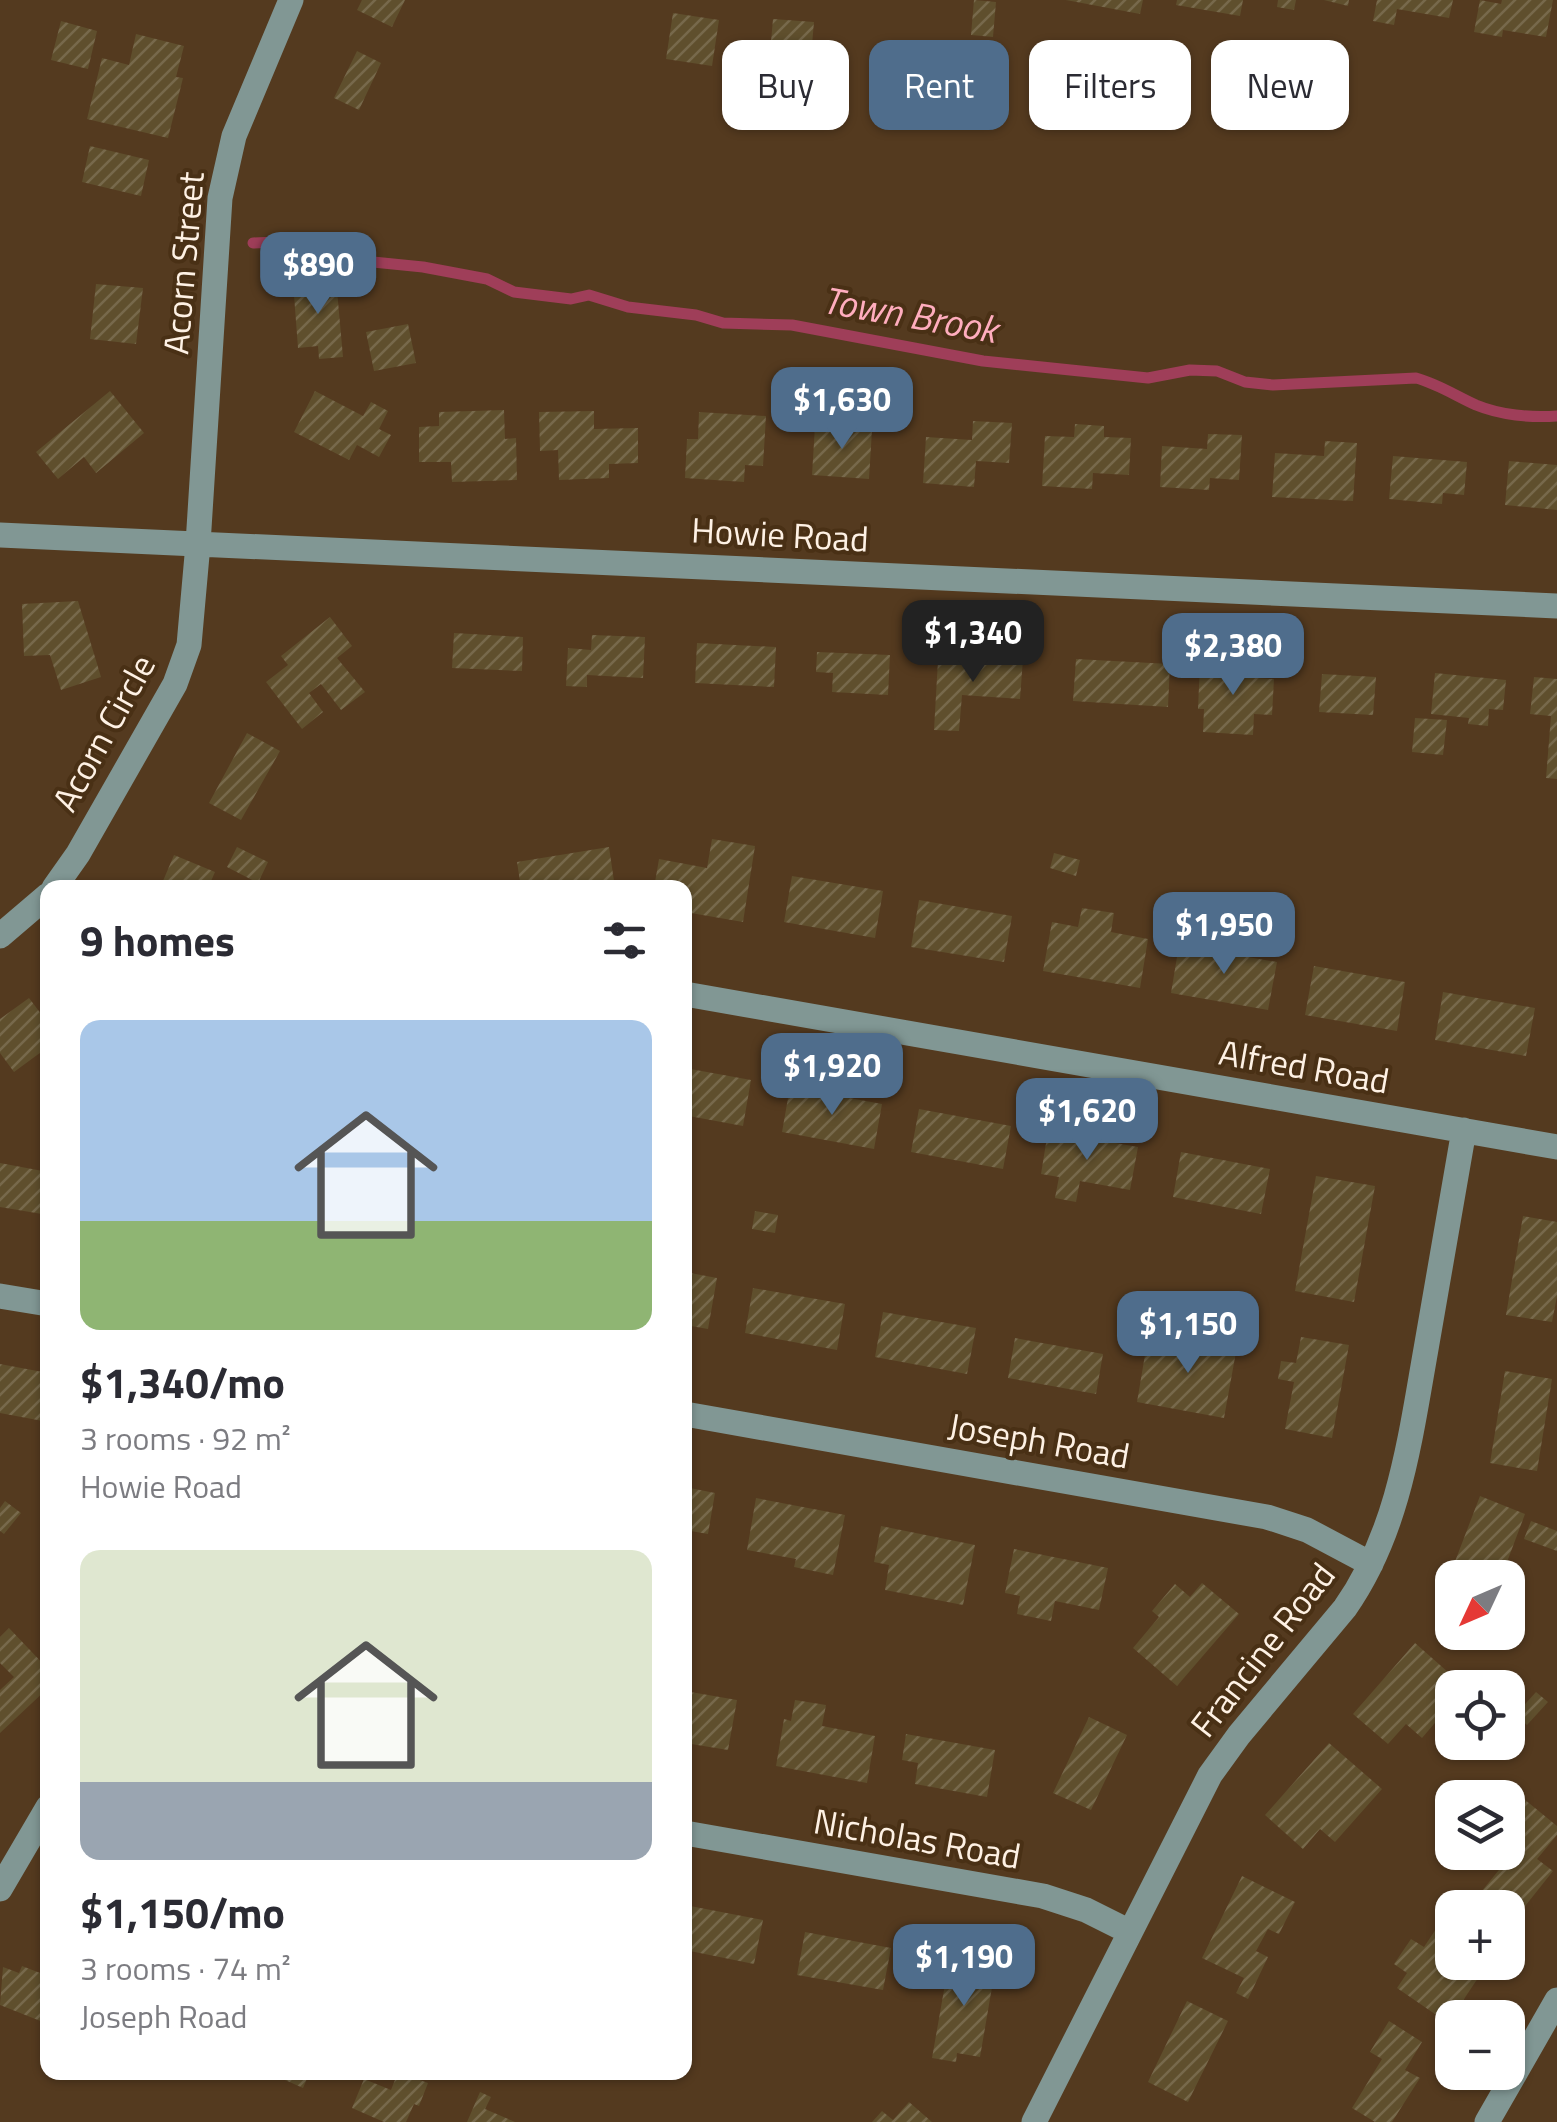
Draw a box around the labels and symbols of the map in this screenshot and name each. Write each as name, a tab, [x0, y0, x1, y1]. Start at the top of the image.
street label: Acorn Street	[148, 169, 218, 356]
pin: $890	[259, 232, 377, 317]
water label: Town Brook	[818, 270, 1006, 359]
pin: $1,630	[761, 367, 923, 452]
street label: Howie Road	[690, 502, 870, 566]
pin: $1,340	[892, 600, 1054, 685]
pin: $2,380	[1152, 613, 1314, 698]
street label: Acorn Circle	[38, 644, 169, 821]
pin: $1,950	[1143, 892, 1305, 977]
street label: Alfred Road	[1215, 1024, 1394, 1108]
pin: $1,920	[751, 1033, 913, 1118]
pin: $1,620	[1006, 1078, 1168, 1163]
pin: $1,150	[1107, 1291, 1269, 1376]
street label: Joseph Road	[944, 1398, 1134, 1483]
street label: Francine Road	[1177, 1550, 1348, 1748]
north arrow	[1435, 1560, 1525, 1650]
street label: Nicholas Road	[809, 1793, 1025, 1883]
pin: $1,190	[883, 1924, 1045, 2009]

